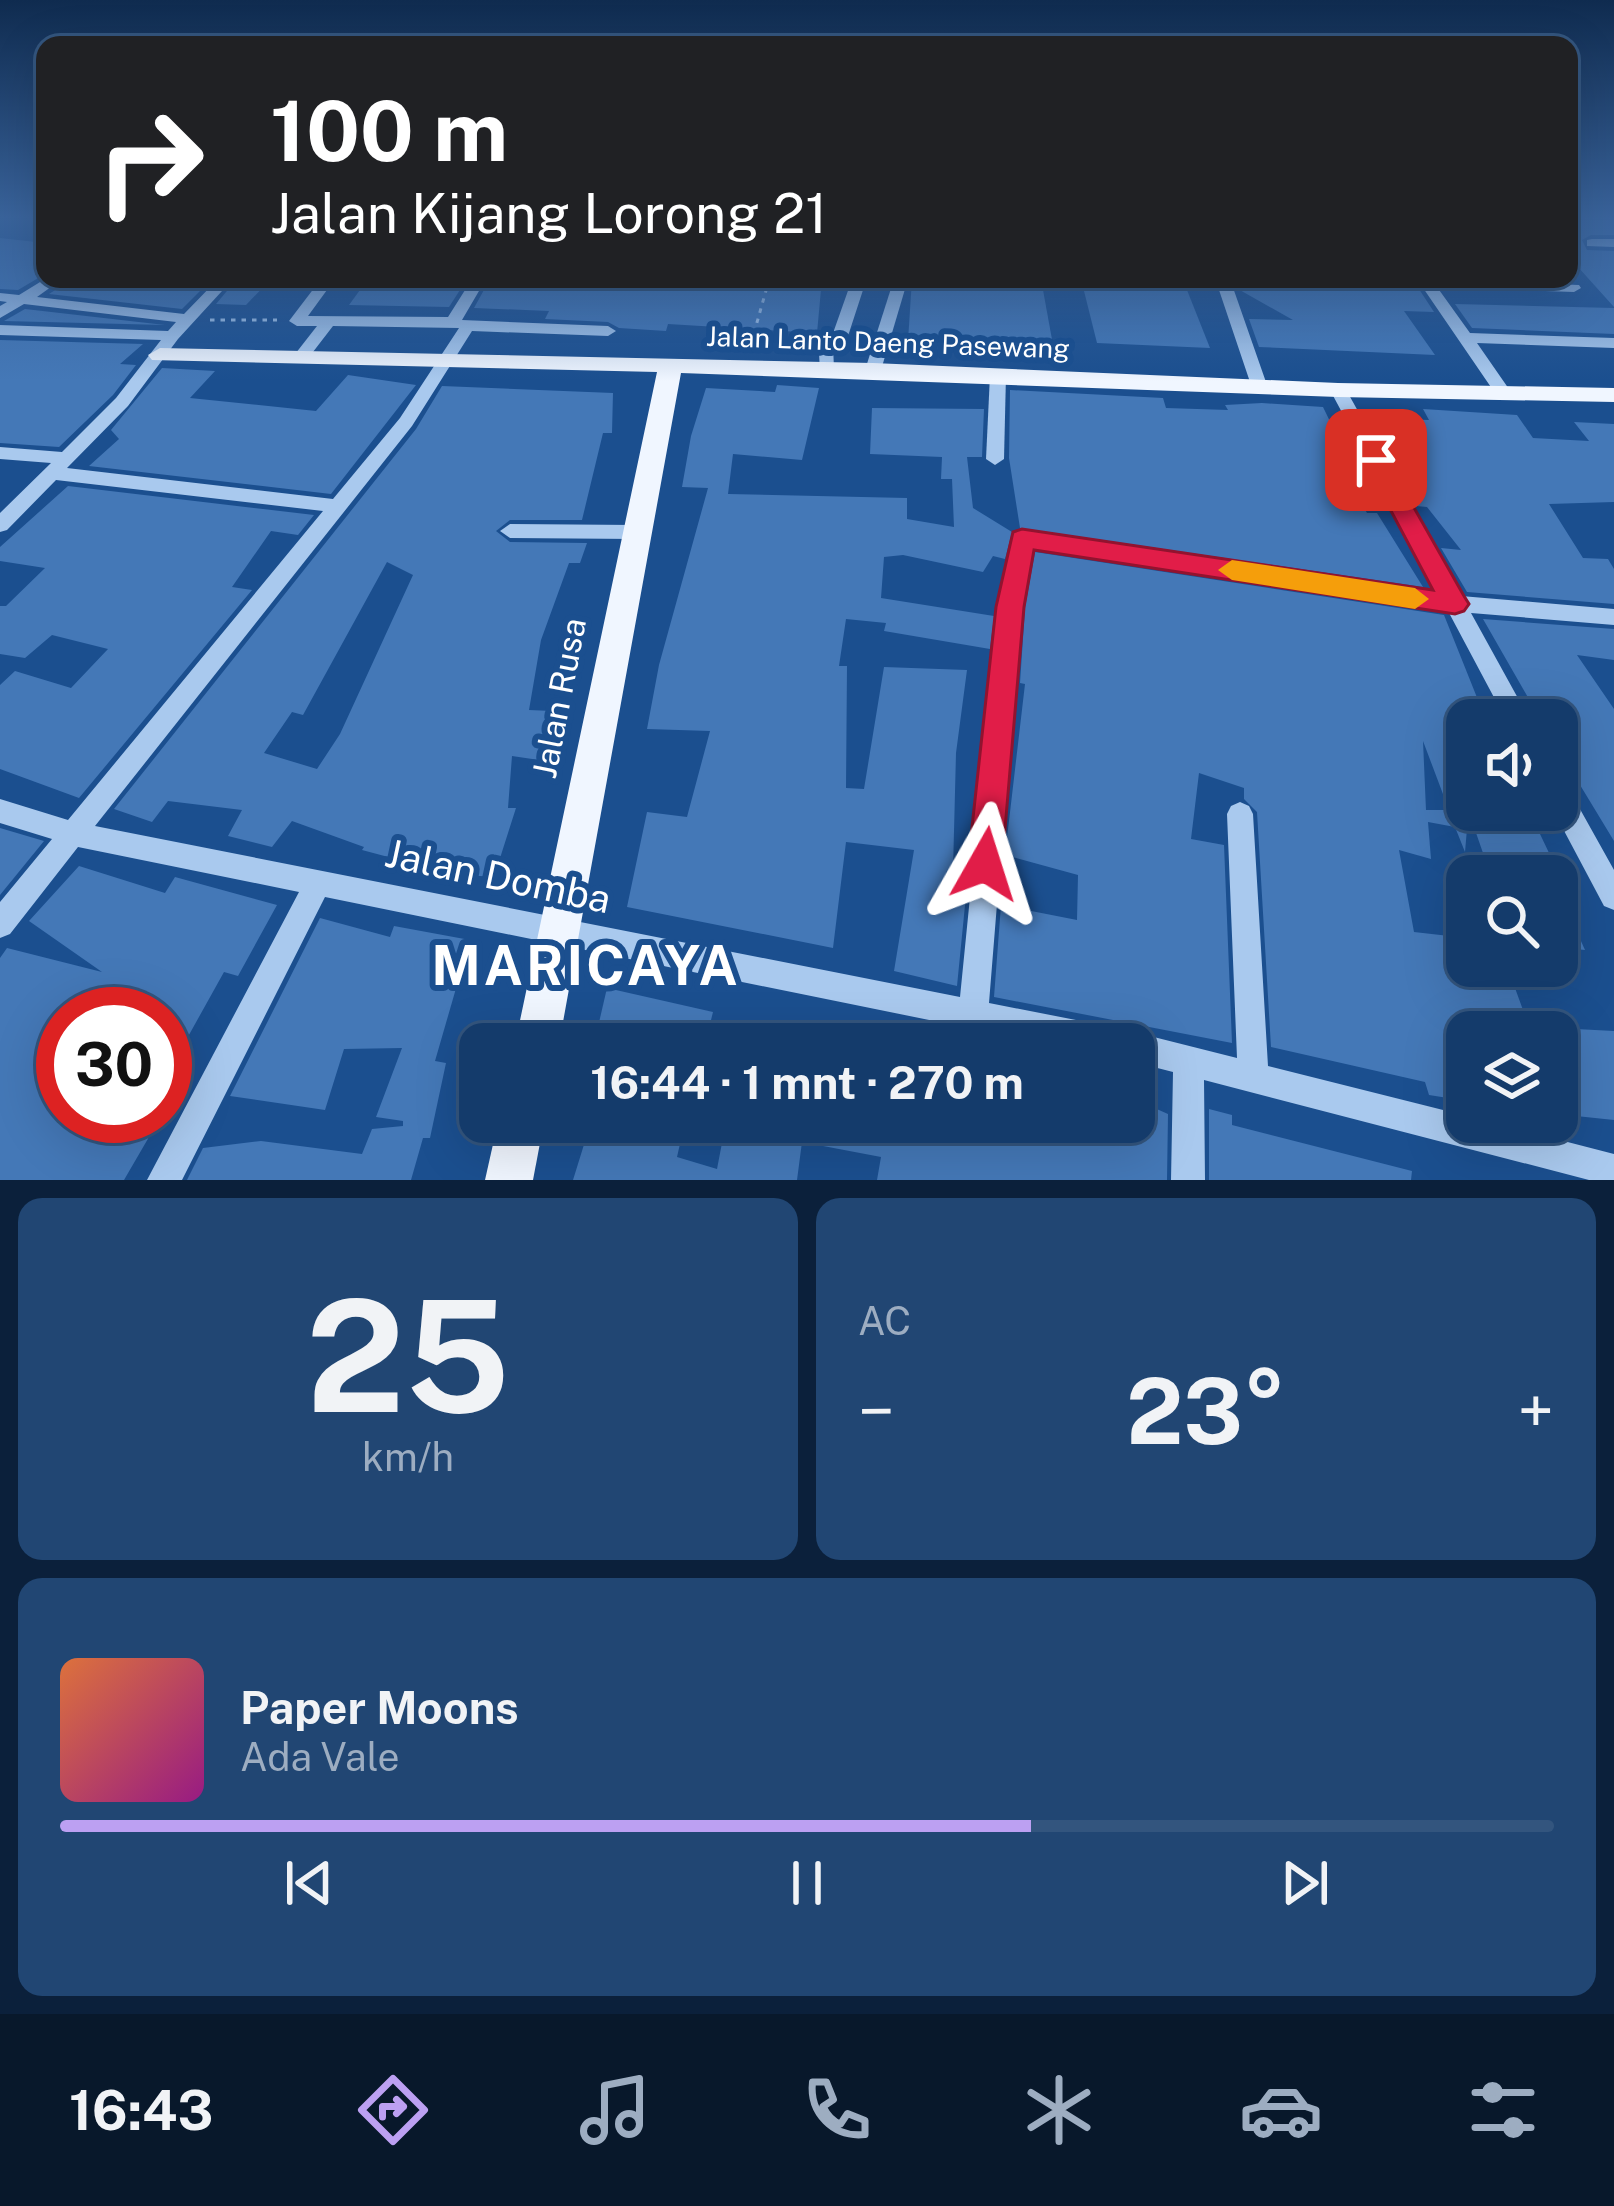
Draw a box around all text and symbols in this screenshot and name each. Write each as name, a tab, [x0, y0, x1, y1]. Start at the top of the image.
text: 100 m	[270, 81, 508, 180]
icon: right	[72, 84, 228, 240]
text: Jalan Kijang Lorong 21	[270, 182, 827, 245]
street label: Jalan Lanto Daeng Pasewang	[706, 320, 1070, 364]
pin	[1325, 409, 1427, 511]
icon: arrive	[1343, 427, 1409, 493]
street label: Jalan Rusa	[525, 615, 593, 781]
map controls	[1446, 699, 1578, 1143]
button: sound	[1446, 699, 1578, 831]
position arrow	[922, 801, 1048, 927]
street label: Jalan Domba	[381, 830, 615, 922]
button: search	[1446, 855, 1578, 987]
district label: MARICAYA	[431, 934, 741, 997]
speed limit sign: 30	[36, 987, 192, 1143]
button: layers	[1446, 1011, 1578, 1143]
text: 16:44 · 1 mnt · 270 m	[590, 1056, 1024, 1109]
text: 25	[306, 1264, 510, 1447]
text: AC	[858, 1298, 911, 1344]
text: 23°	[1126, 1358, 1286, 1464]
text: −	[858, 1372, 895, 1450]
text: +	[1517, 1372, 1554, 1450]
text: km/h	[362, 1434, 454, 1480]
text: Paper Moons	[240, 1681, 519, 1734]
text: Ada Vale	[240, 1734, 400, 1780]
icon: previous	[276, 1850, 342, 1916]
icon: pause	[774, 1850, 840, 1916]
icon: next	[1272, 1850, 1338, 1916]
icon: directions	[351, 2068, 435, 2152]
icon: music	[573, 2068, 657, 2152]
icon: phone	[795, 2068, 879, 2152]
icon: climate	[1017, 2068, 1101, 2152]
icon: car	[1239, 2068, 1323, 2152]
icon: filters	[1461, 2068, 1545, 2152]
text: 16:43	[69, 2079, 213, 2142]

